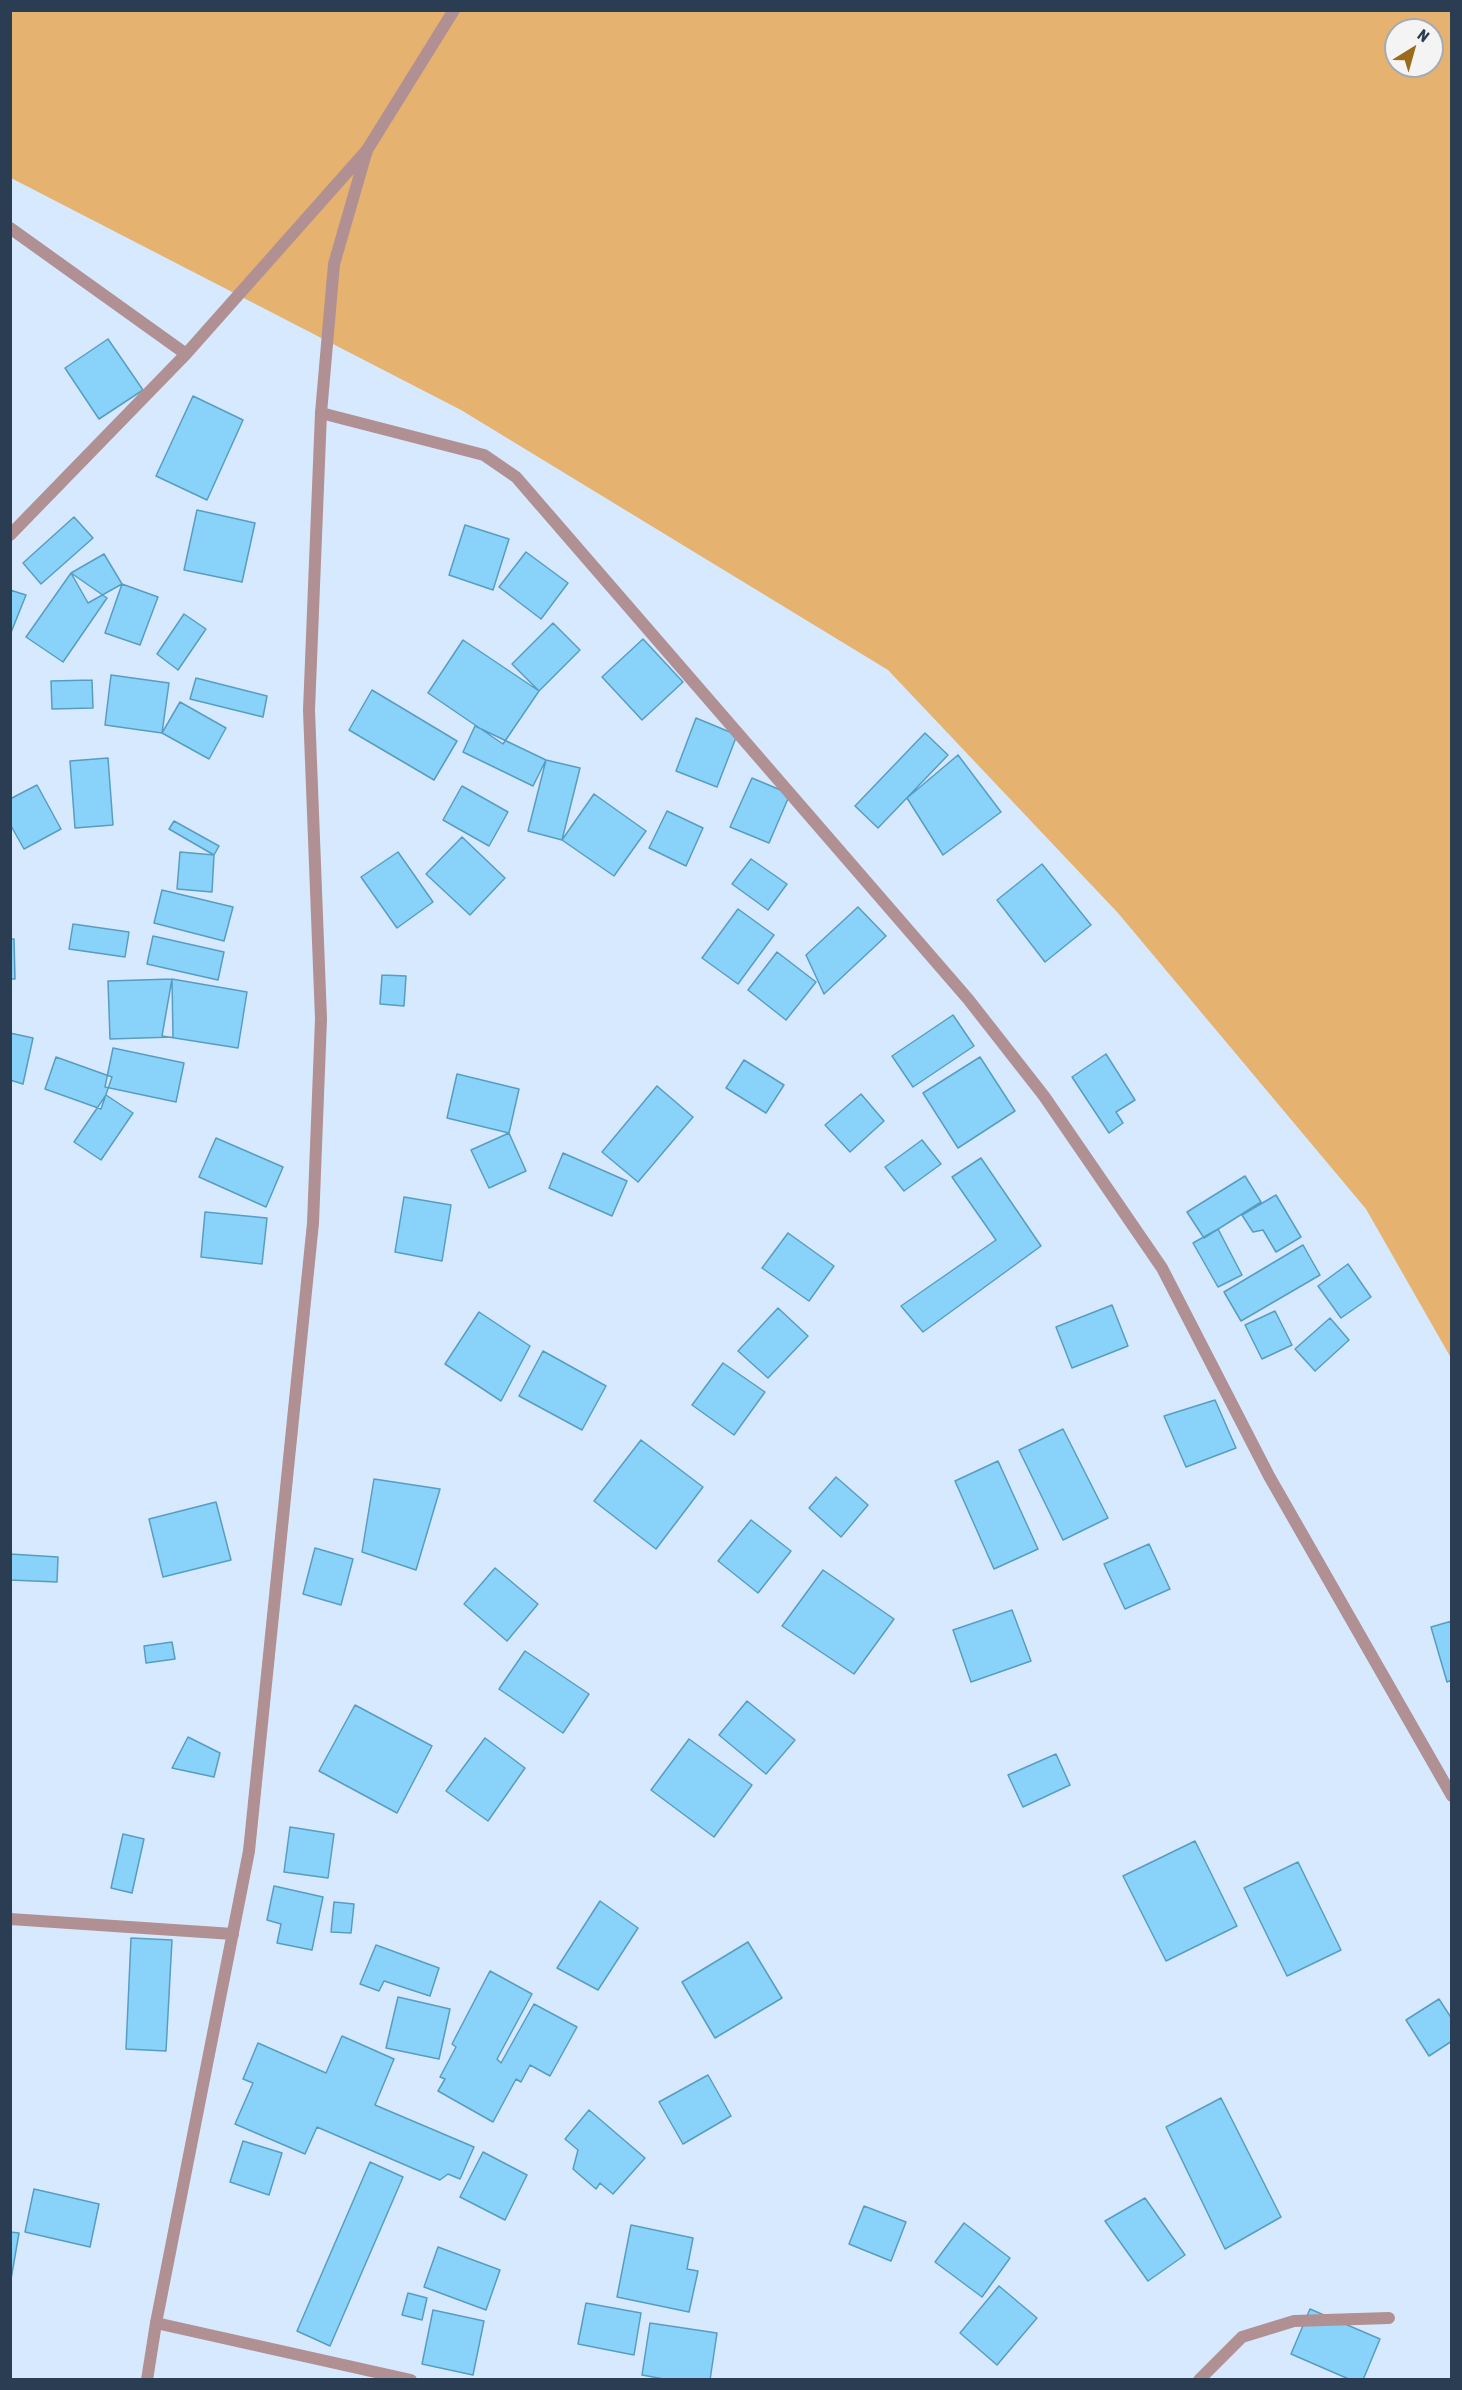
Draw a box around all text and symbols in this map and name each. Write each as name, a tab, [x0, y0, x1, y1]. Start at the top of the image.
north arrow	[1384, 18, 1444, 78]
text: N	[1414, 25, 1433, 45]

